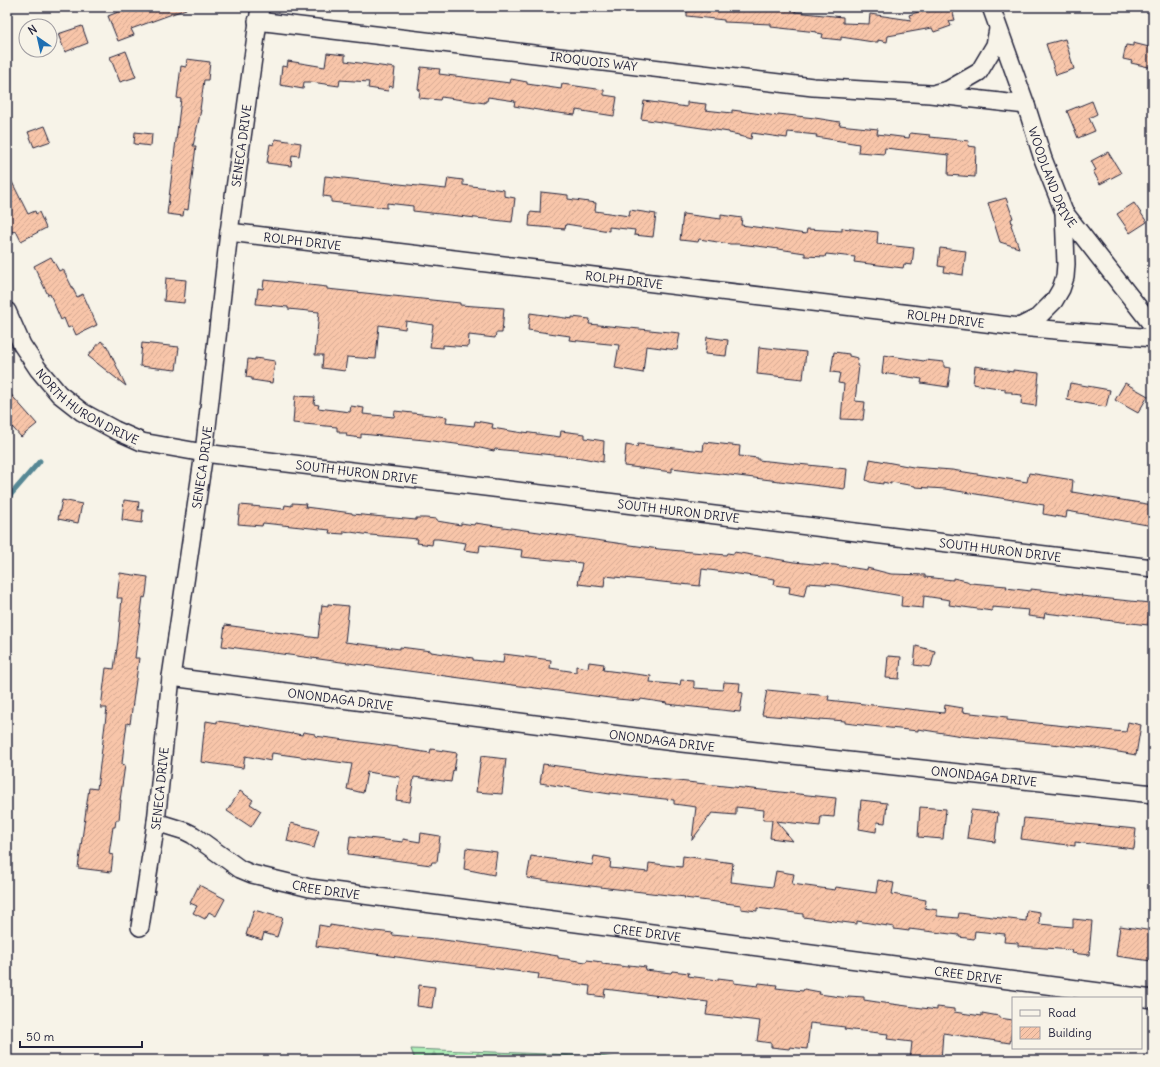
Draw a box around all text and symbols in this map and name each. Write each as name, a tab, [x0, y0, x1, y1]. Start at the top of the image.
north arrow	[18, 18, 58, 58]
text: N	[25, 22, 39, 38]
street label: IROQUOIS WAY	[549, 48, 638, 74]
street label: SENECA DRIVE	[228, 103, 254, 188]
street label: WOODLAND DRIVE	[1026, 125, 1081, 230]
street label: ROLPH DRIVE	[263, 229, 342, 253]
street label: ROLPH DRIVE	[584, 267, 664, 292]
street label: ROLPH DRIVE	[906, 306, 985, 330]
street label: NORTH HURON DRIVE	[33, 365, 141, 447]
street label: SENECA DRIVE	[188, 425, 215, 510]
street label: SOUTH HURON DRIVE	[295, 457, 419, 486]
street label: SOUTH HURON DRIVE	[617, 496, 740, 525]
street label: SOUTH HURON DRIVE	[938, 535, 1062, 564]
street label: ONONDAGA DRIVE	[287, 685, 394, 713]
street label: ONONDAGA DRIVE	[608, 726, 716, 754]
street label: SENECA DRIVE	[147, 746, 171, 831]
street label: ONONDAGA DRIVE	[930, 763, 1038, 789]
street label: CREE DRIVE	[291, 876, 361, 902]
street label: CREE DRIVE	[612, 920, 682, 944]
street label: CREE DRIVE	[933, 963, 1003, 987]
legend	[1012, 997, 1142, 1049]
text: Road	[1048, 1005, 1076, 1020]
scale bar	[20, 1023, 142, 1049]
text: Building	[1048, 1025, 1092, 1040]
text: 50 m	[26, 1029, 55, 1044]

